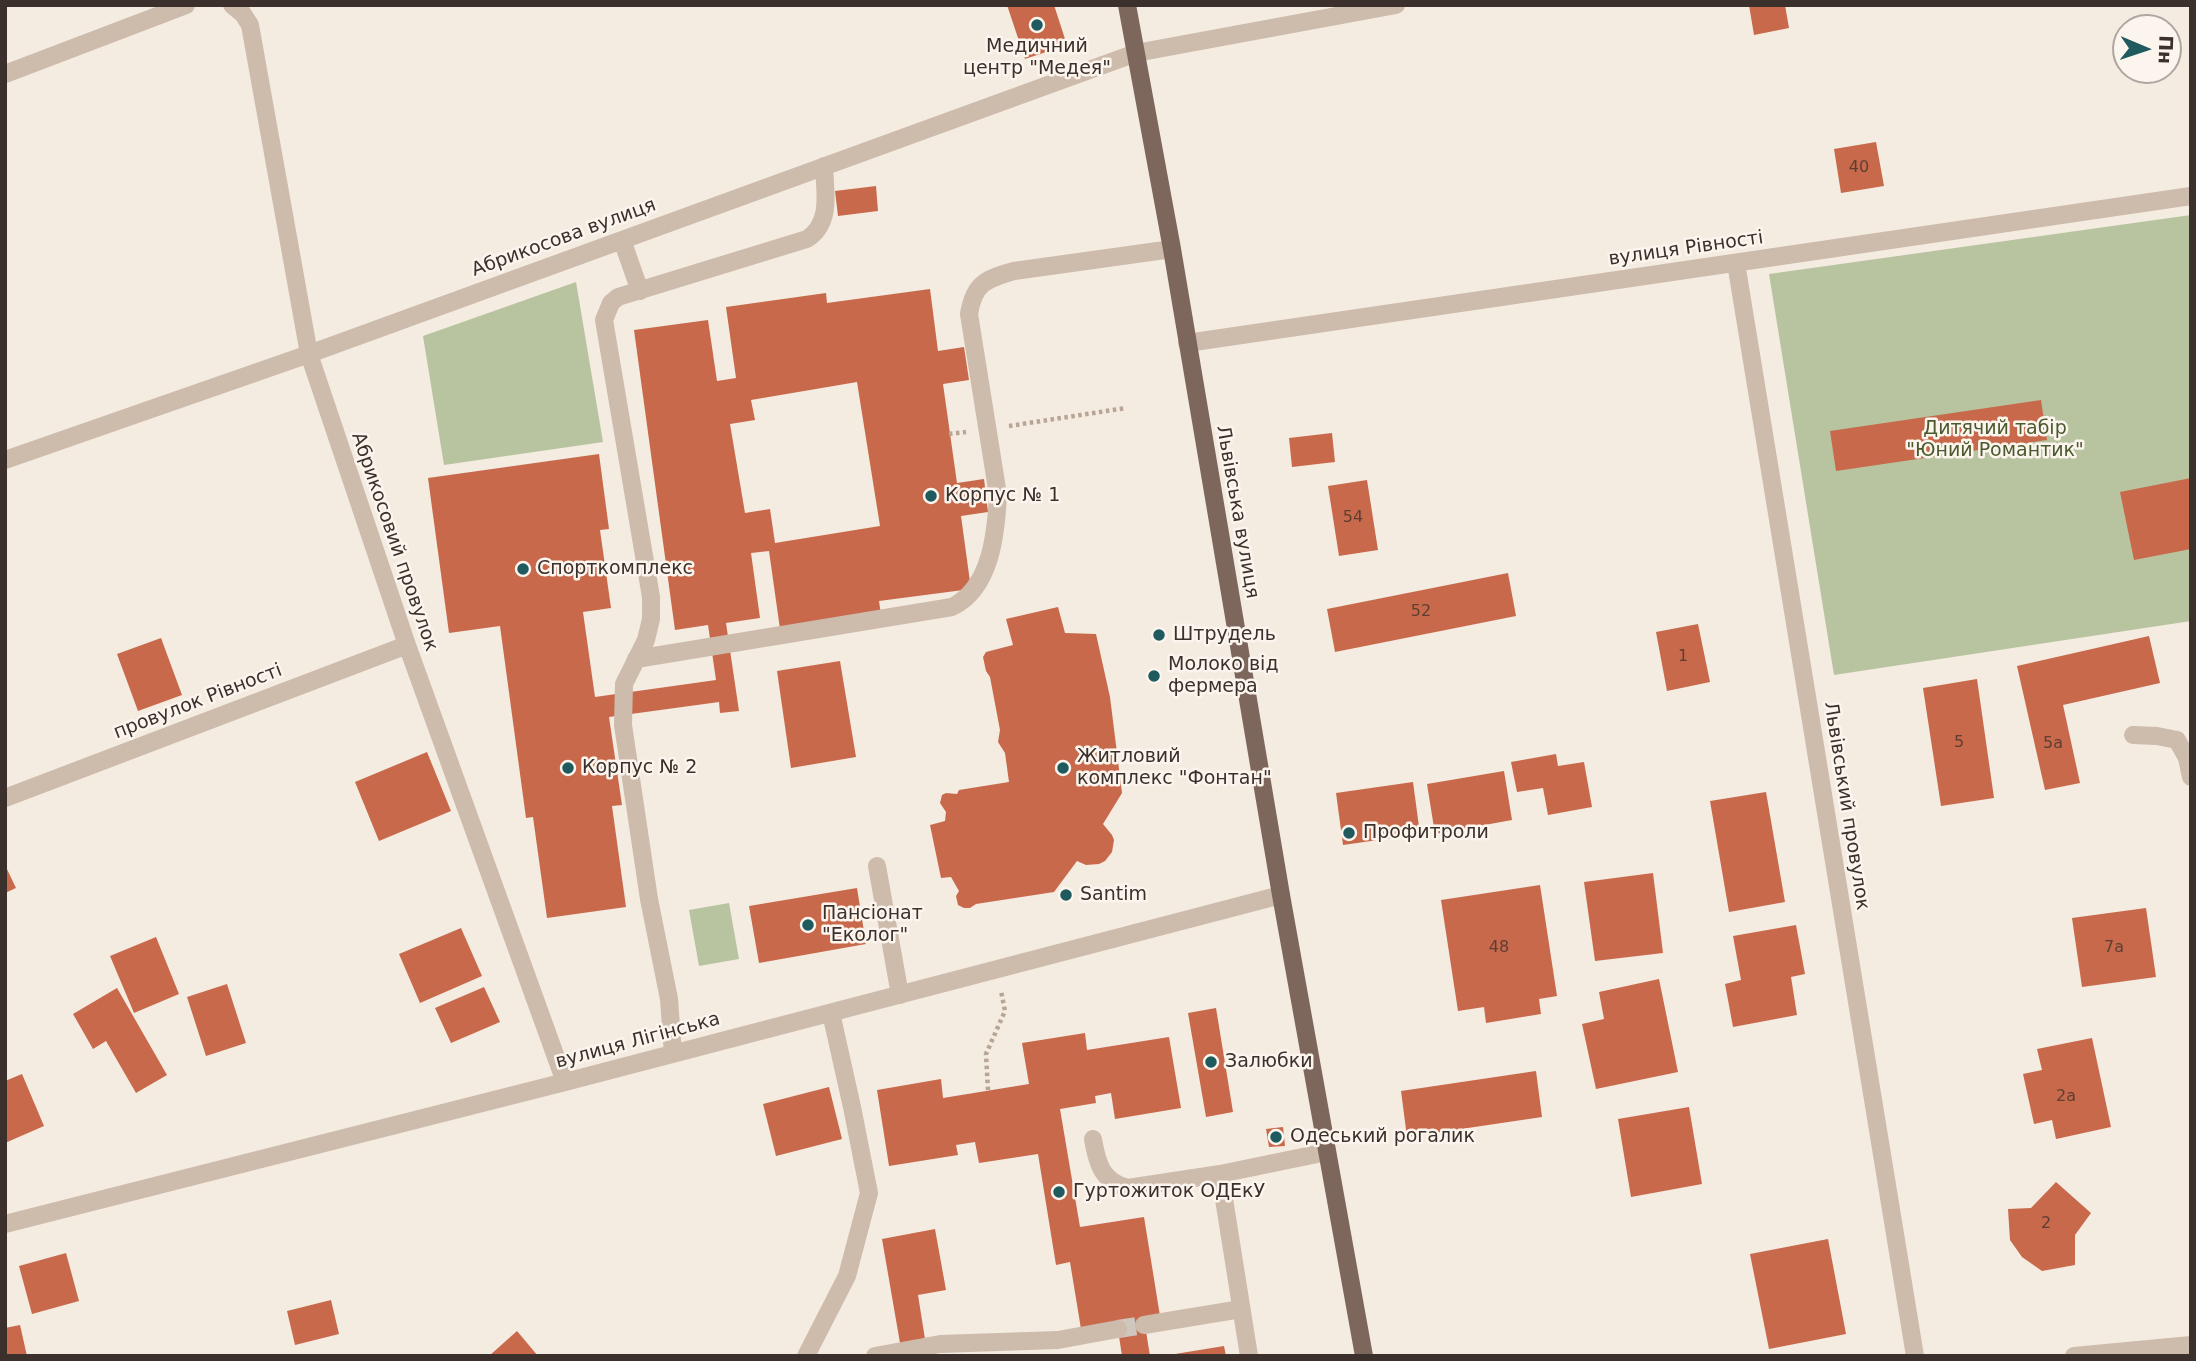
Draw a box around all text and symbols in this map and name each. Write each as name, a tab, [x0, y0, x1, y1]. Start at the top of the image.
north arrow	[2112, 14, 2182, 84]
marker: Медичний центр "Медея"	[1029, 17, 1045, 33]
text: Пн	[2154, 35, 2177, 65]
place label: Медичний центр "Медея"	[963, 36, 1111, 80]
house number: 40	[1849, 158, 1869, 178]
street label: Абрикосова вулиця	[469, 194, 659, 282]
street label: вулиця Рівності	[1607, 227, 1765, 271]
park label: Дитячий табір "Юний Романтик"	[1906, 418, 2084, 462]
street label: Львівська вулиця	[1211, 424, 1263, 600]
street label: Абрикосовий провулок	[346, 430, 442, 654]
place label: Корпус № 1	[945, 485, 1060, 507]
marker: Корпус № 1	[923, 488, 939, 504]
house number: 54	[1343, 508, 1363, 528]
place label: Спорткомплекс	[537, 558, 693, 580]
marker: Спорткомплекс	[515, 561, 531, 577]
house number: 52	[1411, 602, 1431, 622]
place label: Штрудель	[1173, 624, 1276, 646]
marker: Штрудель	[1151, 627, 1167, 643]
house number: 1	[1678, 647, 1688, 667]
place label: Молоко від фермера	[1168, 654, 1279, 698]
street label: провулок Рівності	[111, 659, 285, 745]
marker: Молоко від фермера	[1146, 668, 1162, 684]
street label: Львівський провулок	[1818, 700, 1874, 912]
house number: 5	[1954, 733, 1964, 753]
house number: 5а	[2043, 734, 2063, 754]
place label: Житловий комплекс "Фонтан"	[1077, 746, 1272, 790]
place label: Корпус № 2	[582, 757, 697, 779]
marker: Корпус № 2	[560, 760, 576, 776]
marker: Житловий комплекс "Фонтан"	[1055, 760, 1071, 776]
place label: Профитроли	[1363, 822, 1489, 844]
marker: Профитроли	[1341, 825, 1357, 841]
place label: Santim	[1080, 884, 1147, 906]
marker: Santim	[1058, 887, 1074, 903]
place label: Пансіонат "Еколог"	[822, 903, 923, 947]
marker: Пансіонат "Еколог"	[800, 917, 816, 933]
house number: 48	[1489, 938, 1509, 958]
house number: 7а	[2104, 938, 2124, 958]
street label: вулиця Лігінська	[553, 1008, 723, 1074]
place label: Залюбки	[1225, 1051, 1313, 1073]
marker: Залюбки	[1203, 1054, 1219, 1070]
house number: 2а	[2056, 1087, 2076, 1107]
place label: Одеський рогалик	[1290, 1126, 1475, 1148]
marker: Одеський рогалик	[1268, 1129, 1284, 1145]
place label: Гуртожиток ОДЕкУ	[1073, 1181, 1265, 1203]
marker: Гуртожиток ОДЕкУ	[1051, 1184, 1067, 1200]
house number: 2	[2041, 1214, 2051, 1234]

